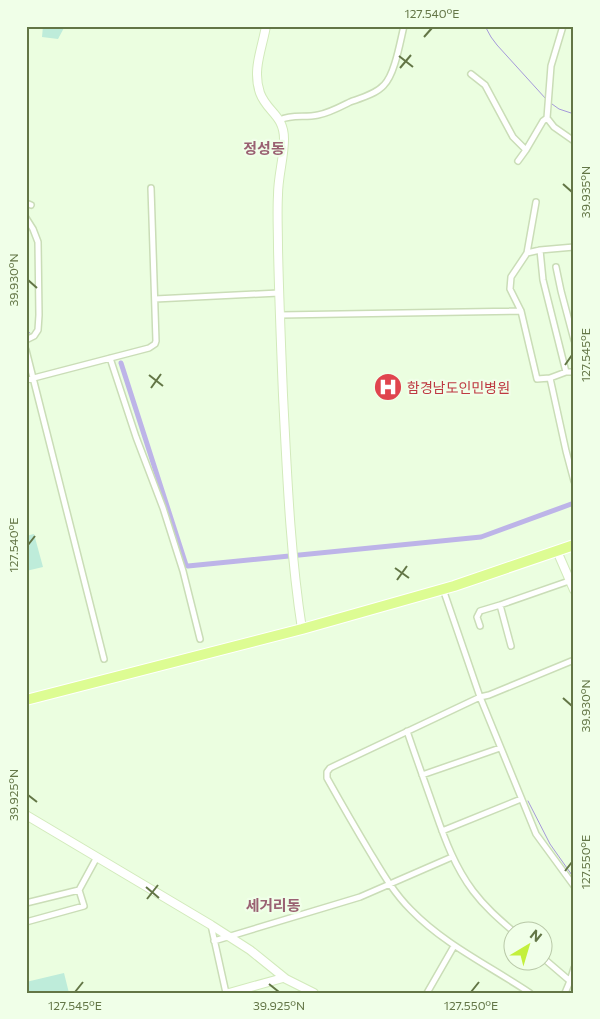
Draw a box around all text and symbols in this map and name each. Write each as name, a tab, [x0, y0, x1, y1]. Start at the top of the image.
text: 127.540°E	[405, 6, 459, 20]
district label: 정성동	[243, 139, 285, 157]
text: 39.935°N	[578, 166, 592, 218]
text: 39.930°N	[6, 253, 20, 307]
text: 127.545°E	[578, 328, 592, 382]
hospital icon: 함경남도인민병원	[373, 372, 403, 402]
place label: 함경남도인민병원	[407, 379, 510, 396]
text: 127.540°E	[6, 518, 20, 572]
text: 39.930°N	[578, 679, 592, 733]
text: 39.925°N	[6, 769, 20, 821]
text: 127.550°E	[578, 835, 592, 889]
district label: 세거리동	[245, 896, 301, 914]
north arrow	[502, 922, 552, 972]
text: N	[527, 925, 546, 945]
text: 127.545°E	[48, 998, 102, 1012]
text: 39.925°N	[253, 998, 305, 1012]
text: 127.550°E	[444, 998, 498, 1012]

